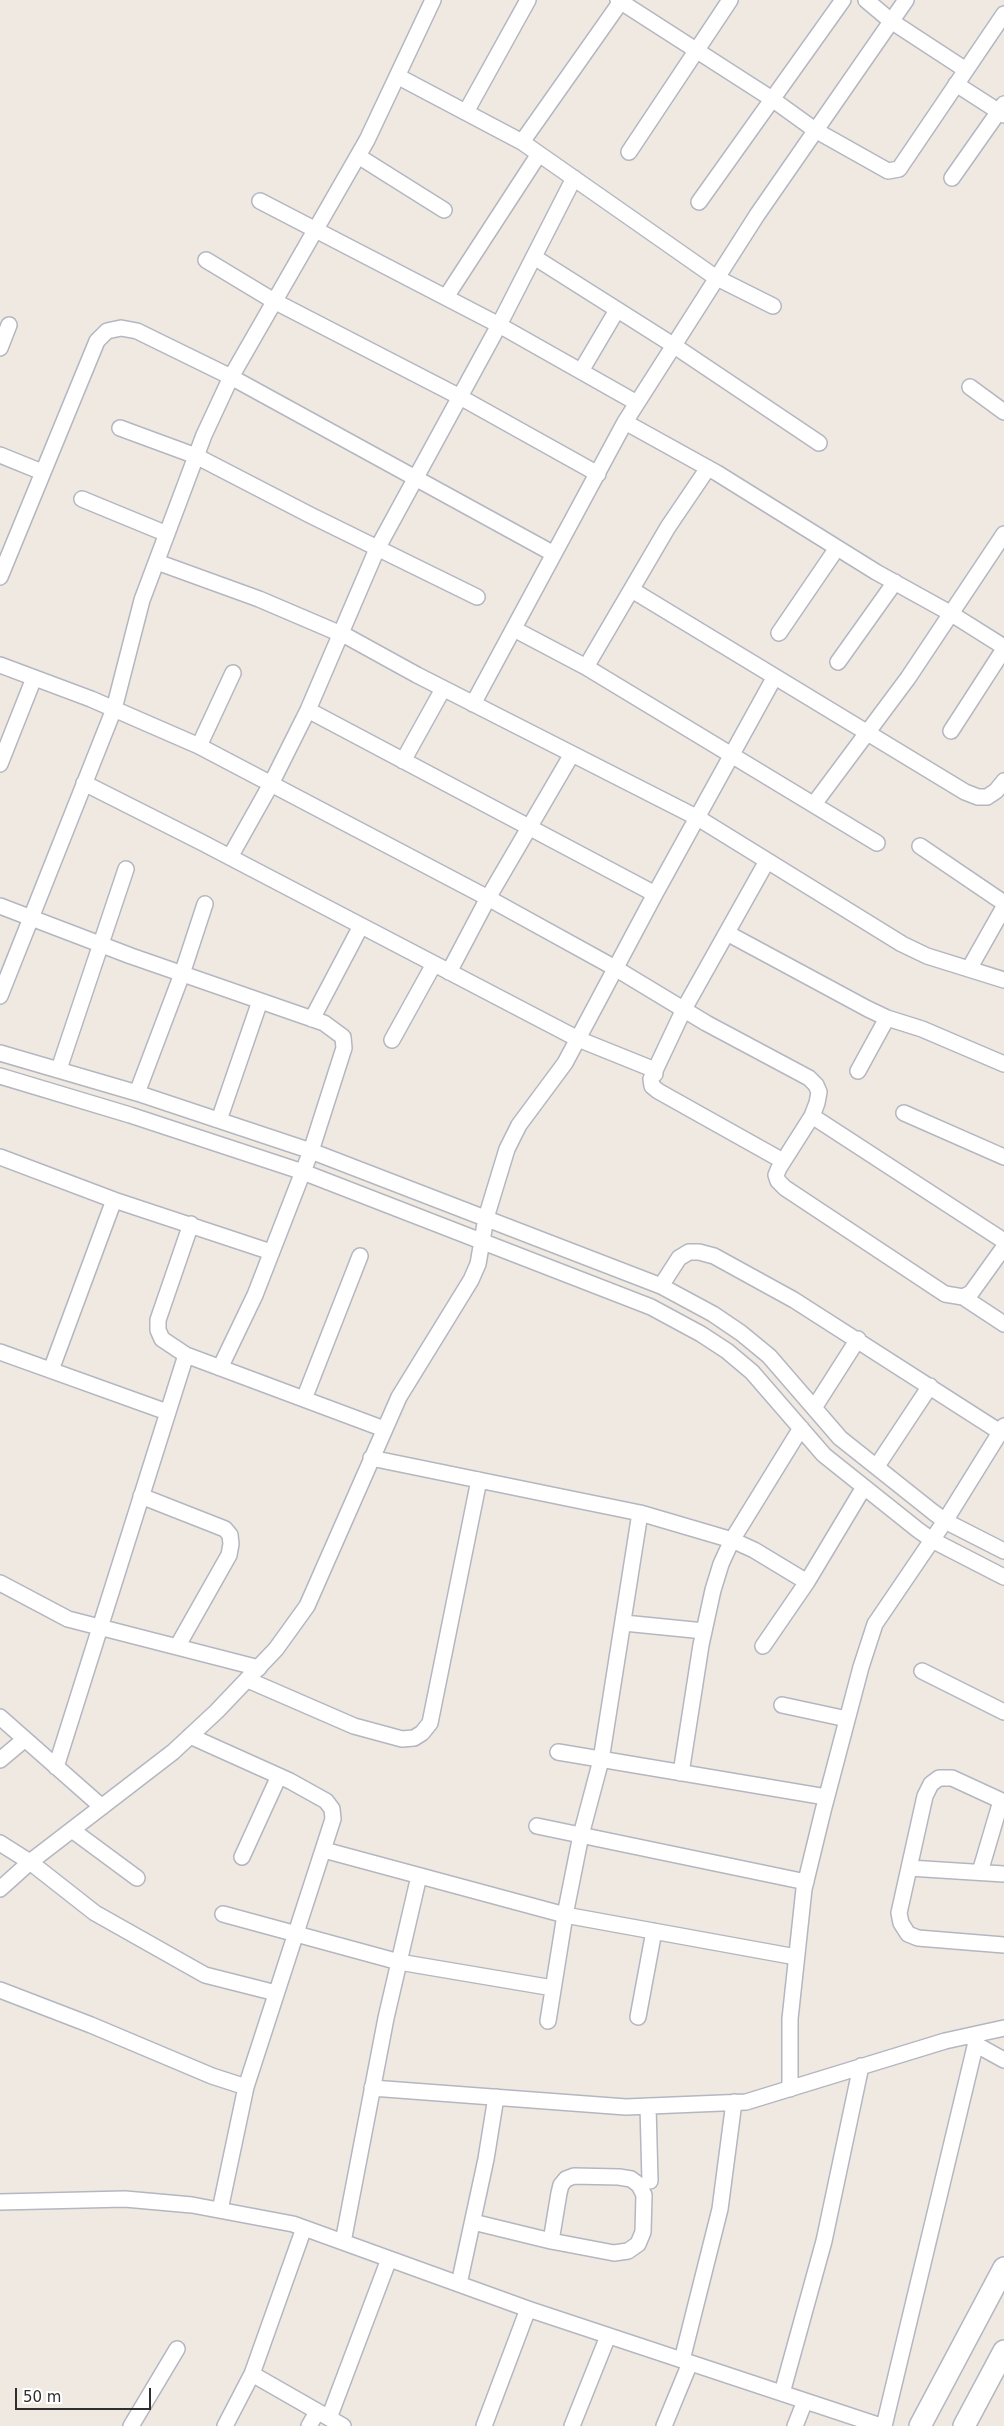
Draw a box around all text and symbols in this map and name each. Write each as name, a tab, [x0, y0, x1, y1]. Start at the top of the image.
scale bar	[18, 2378, 154, 2410]
text: 50 m	[23, 2388, 61, 2406]

